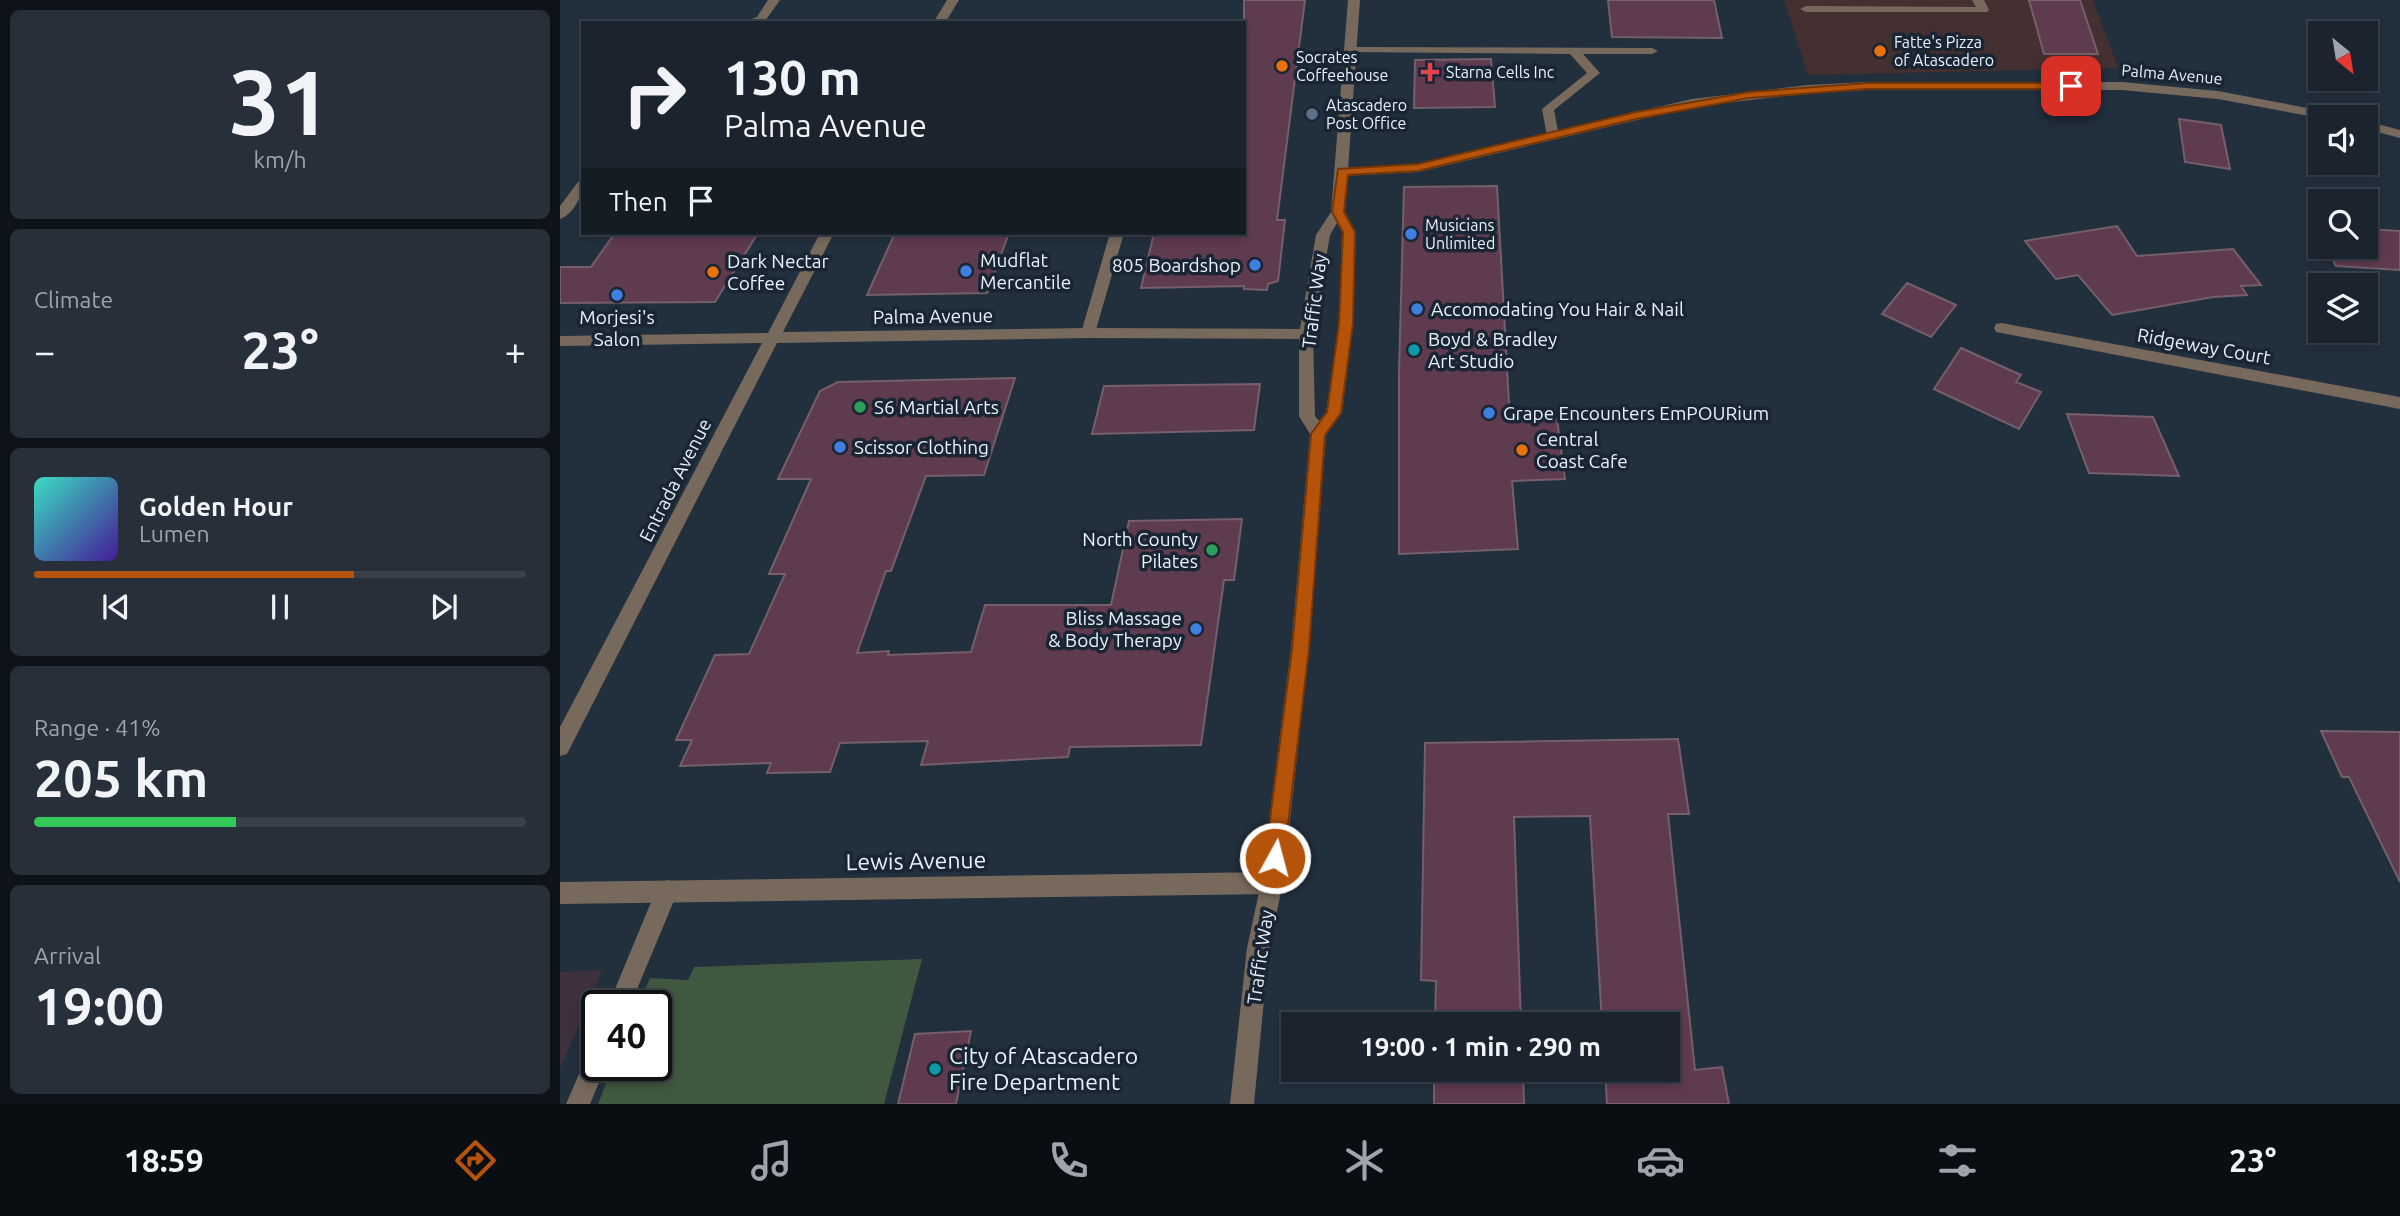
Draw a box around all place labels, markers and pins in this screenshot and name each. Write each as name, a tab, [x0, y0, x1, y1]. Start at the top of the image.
place label: Fatte's Pizza of Atascadero	[1894, 33, 1994, 69]
marker: Fatte's Pizza of Atascadero	[1872, 43, 1888, 59]
place label: Socrates Coffeehouse	[1296, 48, 1388, 84]
pin	[2041, 56, 2101, 116]
marker: Socrates Coffeehouse	[1274, 58, 1290, 74]
marker: Starna Cells Inc	[1420, 62, 1440, 82]
place label: Starna Cells Inc	[1446, 63, 1555, 81]
place label: Atascadero Post Office	[1326, 96, 1407, 132]
marker: Atascadero Post Office	[1304, 106, 1320, 122]
place label: Musicians Unlimited	[1425, 216, 1495, 252]
marker: Musicians Unlimited	[1403, 226, 1419, 242]
place label: Mudflat Mercantile	[980, 249, 1071, 293]
place label: Dark Nectar Coffee	[727, 250, 829, 294]
place label: 805 Boardshop	[1112, 254, 1241, 276]
marker: 805 Boardshop	[1247, 257, 1263, 273]
marker: Mudflat Mercantile	[958, 263, 974, 279]
marker: Dark Nectar Coffee	[705, 264, 721, 280]
marker: Morjesi's Salon	[609, 287, 625, 303]
place label: Accomodating You Hair & Nail	[1431, 298, 1684, 320]
marker: Accomodating You Hair & Nail	[1409, 301, 1425, 317]
place label: Morjesi's Salon	[579, 306, 655, 350]
place label: Boyd & Bradley Art Studio	[1428, 328, 1557, 372]
marker: Boyd & Bradley Art Studio	[1406, 342, 1422, 358]
place label: S6 Martial Arts	[874, 396, 999, 418]
marker: S6 Martial Arts	[852, 399, 868, 415]
place label: Grape Encounters EmPOURium	[1503, 402, 1769, 424]
marker: Grape Encounters EmPOURium	[1481, 405, 1497, 421]
place label: Central Coast Cafe	[1536, 428, 1628, 472]
place label: Scissor Clothing	[854, 436, 989, 458]
marker: Scissor Clothing	[832, 439, 848, 455]
marker: Central Coast Cafe	[1514, 442, 1530, 458]
place label: North County Pilates	[1082, 528, 1198, 572]
marker: North County Pilates	[1204, 542, 1220, 558]
place label: Bliss Massage & Body Therapy	[1048, 607, 1182, 651]
marker: Bliss Massage & Body Therapy	[1188, 621, 1204, 637]
place label: City of Atascadero Fire Department	[949, 1043, 1138, 1094]
marker: City of Atascadero Fire Department	[927, 1061, 943, 1077]

